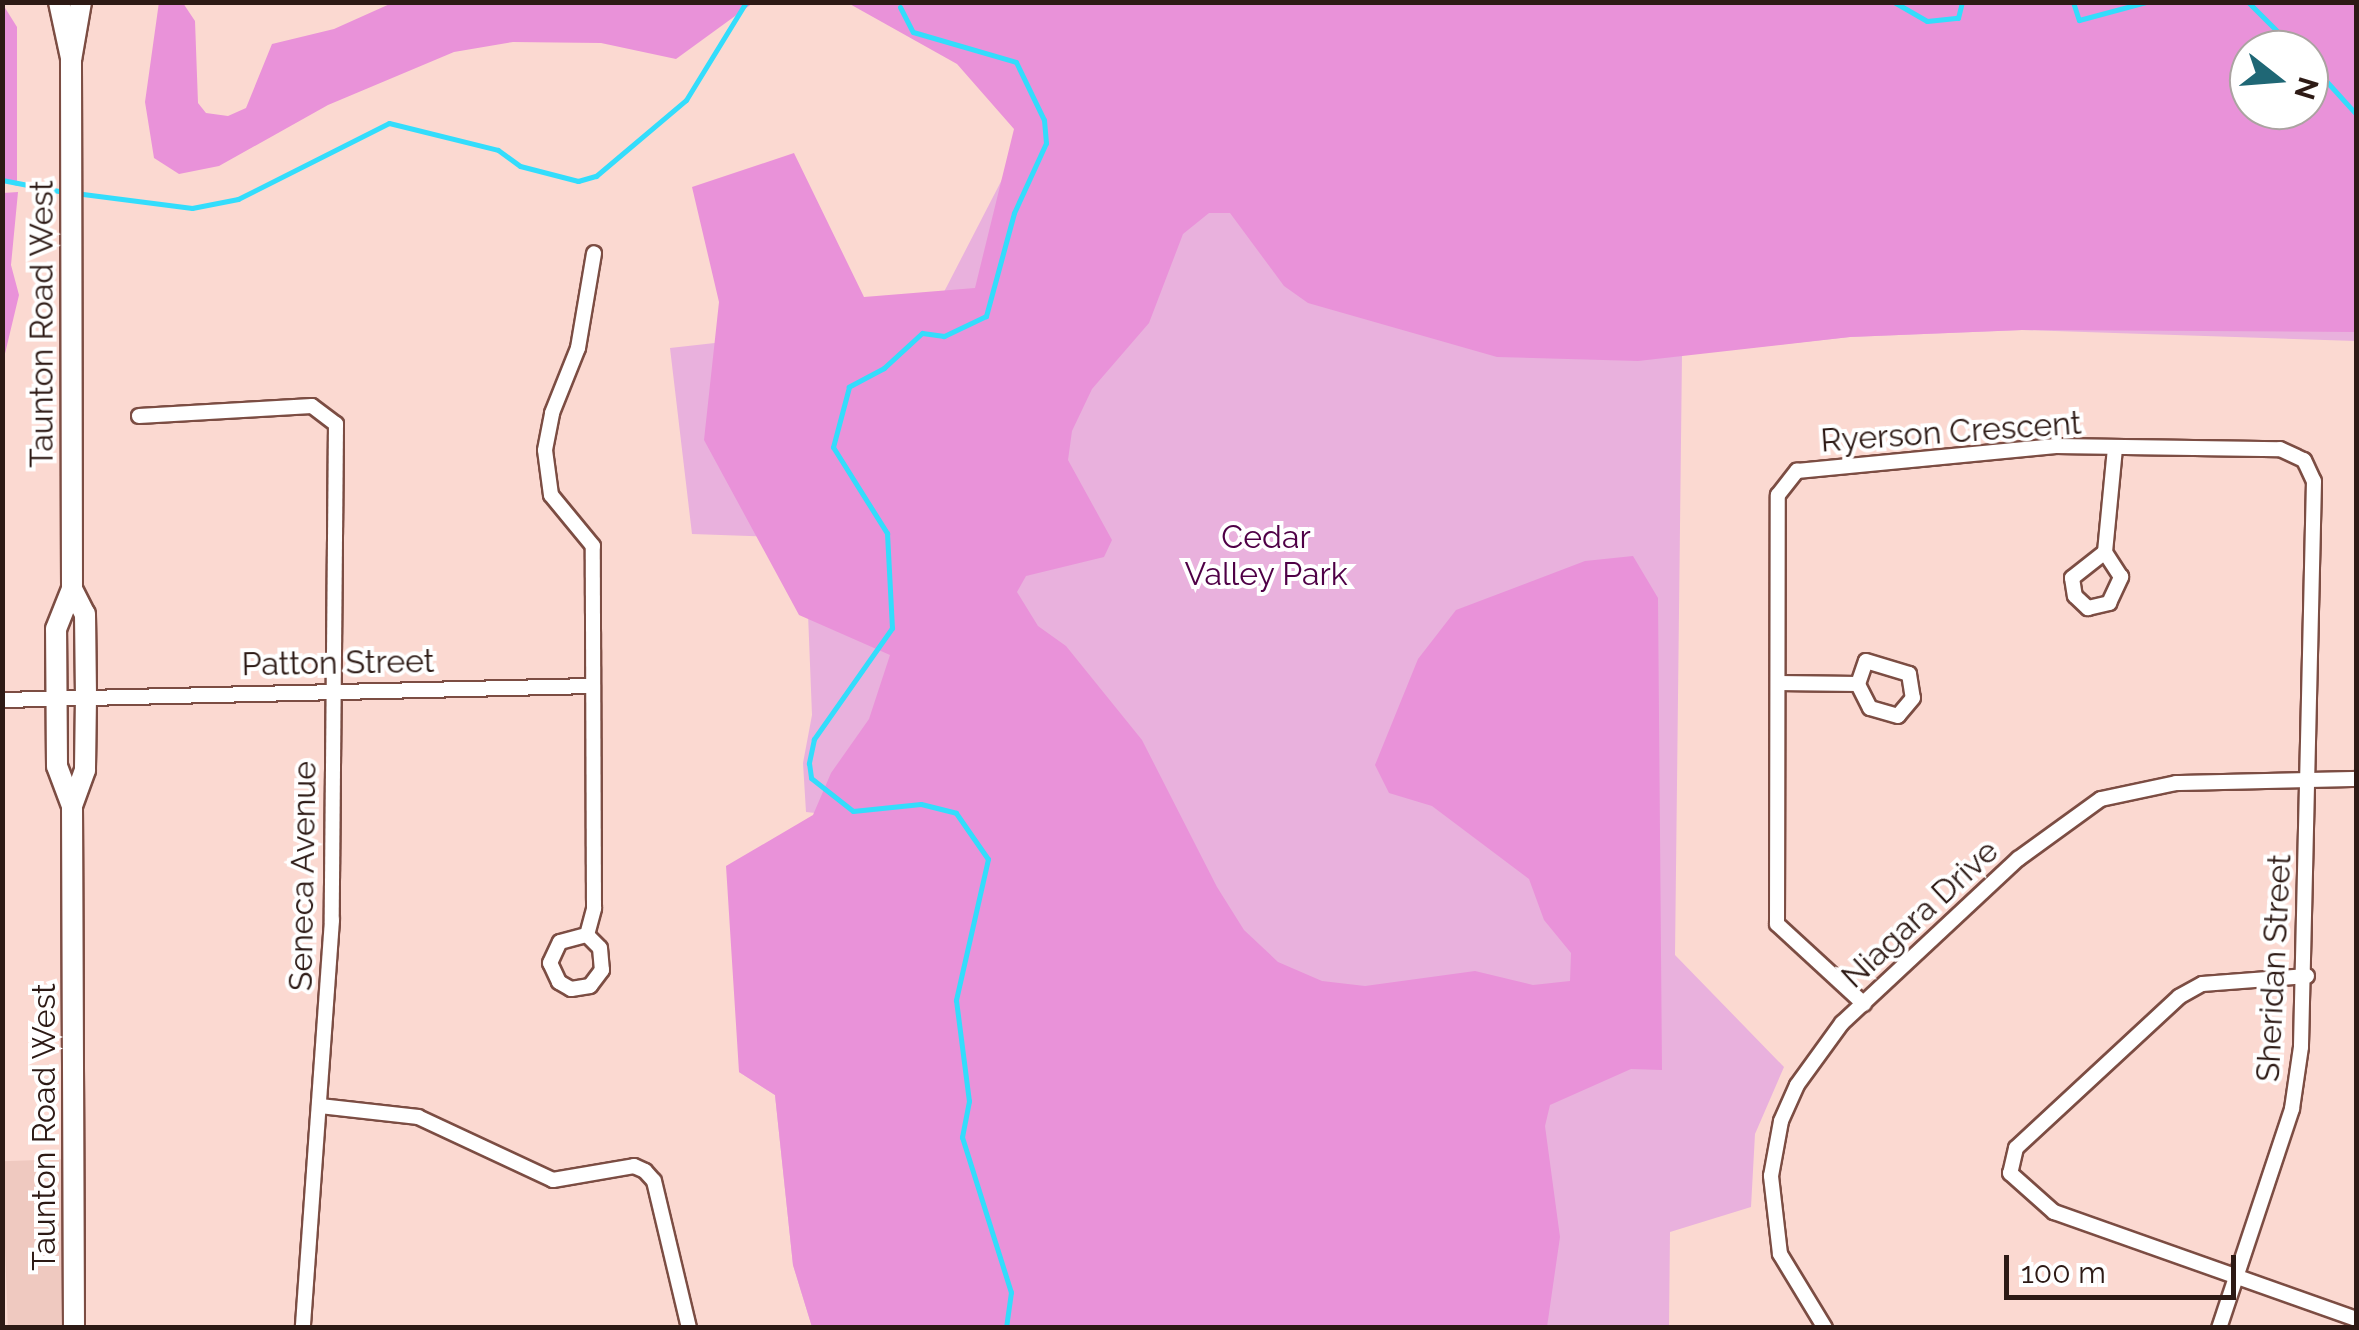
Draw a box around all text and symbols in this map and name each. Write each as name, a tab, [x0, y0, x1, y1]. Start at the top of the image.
north arrow	[2229, 30, 2329, 130]
text: N	[2287, 73, 2325, 103]
street label: Taunton Road West	[23, 180, 61, 468]
street label: Ryerson Crescent	[1819, 404, 2083, 460]
park label: Cedar Valley Park	[1184, 519, 1348, 594]
street label: Patton Street	[241, 642, 435, 684]
street label: Seneca Avenue	[282, 760, 324, 992]
street label: Niagara Drive	[1834, 832, 2006, 996]
street label: Sheridan Street	[2249, 853, 2299, 1083]
street label: Taunton Road West	[25, 983, 63, 1271]
scale bar	[2009, 1235, 2242, 1297]
text: 100 m	[2021, 1255, 2106, 1290]

